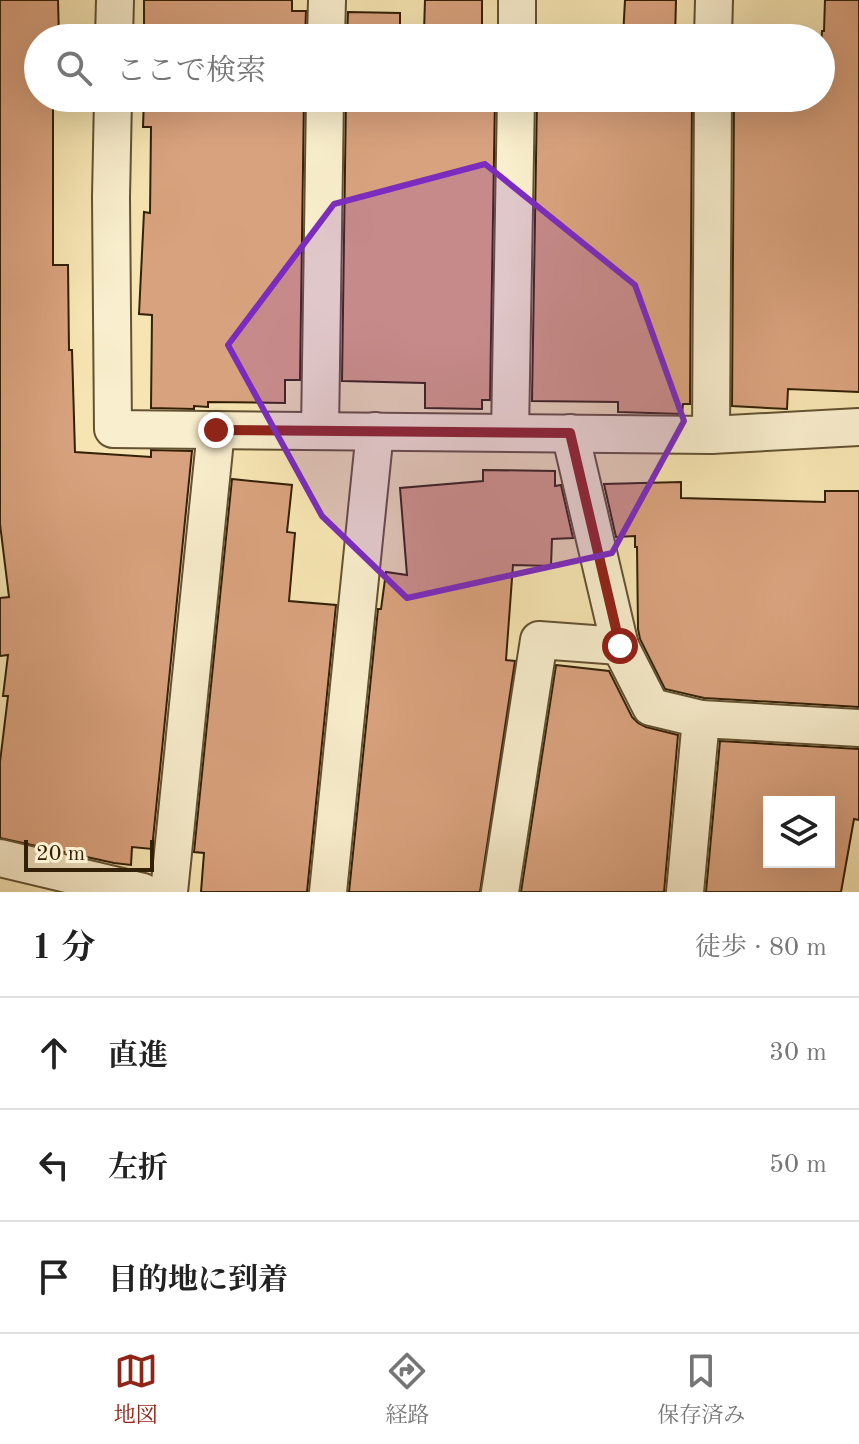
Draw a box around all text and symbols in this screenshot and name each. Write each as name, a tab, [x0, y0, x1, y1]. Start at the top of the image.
search box	[24, 24, 835, 112]
icon: search	[52, 46, 96, 90]
text: ここで検索	[116, 57, 266, 87]
route end	[198, 412, 234, 448]
route start	[602, 628, 638, 664]
map controls	[763, 796, 835, 868]
button: layers	[763, 796, 835, 868]
scale bar	[24, 836, 154, 872]
text: 20 m	[36, 843, 85, 865]
text: 1 分	[32, 932, 95, 966]
text: 徒歩 · 80 m	[695, 935, 827, 961]
icon: ahead	[32, 1031, 76, 1075]
text: 30 m	[769, 1040, 827, 1066]
text: 直進	[108, 1042, 168, 1072]
icon: left	[32, 1143, 76, 1187]
text: 50 m	[769, 1152, 827, 1178]
text: 左折	[108, 1154, 168, 1184]
icon: arrive	[32, 1255, 76, 1299]
text: 目的地に到着	[108, 1266, 288, 1296]
tab: 地図	[114, 1349, 158, 1430]
tab: 経路	[385, 1349, 429, 1430]
tab: 保存済み	[657, 1349, 745, 1430]

